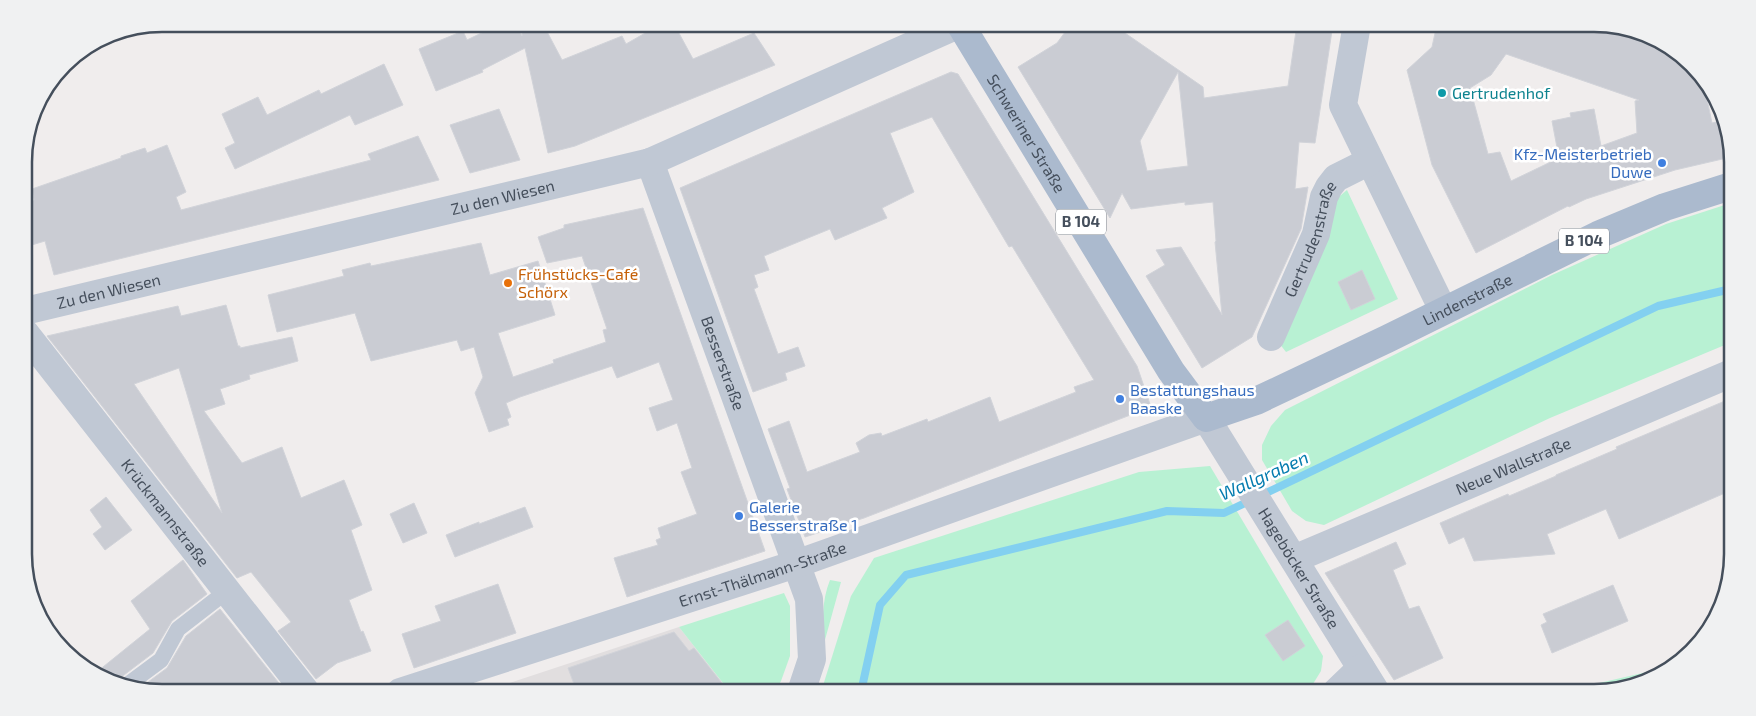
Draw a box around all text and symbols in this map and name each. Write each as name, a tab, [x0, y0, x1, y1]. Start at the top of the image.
street label: Schweriner Straße	[984, 70, 1070, 196]
place label: Gertrudenhof	[1452, 83, 1551, 102]
marker: Gertrudenhof	[1436, 87, 1448, 99]
place label: Kfz-Meisterbetrieb Duwe	[1514, 144, 1652, 181]
marker: Kfz-Meisterbetrieb Duwe	[1656, 157, 1668, 169]
street label: Zu den Wiesen	[449, 175, 556, 218]
street label: Gertrudenstraße	[1280, 176, 1340, 300]
road number: B 104	[1056, 210, 1106, 234]
road number: B 104	[1559, 228, 1609, 254]
place label: Frühstücks-Café Schörx	[518, 264, 638, 301]
street label: Zu den Wiesen	[55, 269, 162, 312]
street label: Lindenstraße	[1419, 269, 1515, 329]
marker: Frühstücks-Café Schörx	[502, 277, 514, 289]
street label: Besserstraße	[698, 313, 749, 413]
place label: Bestattungshaus Baaske	[1130, 380, 1255, 417]
marker: Bestattungshaus Baaske	[1114, 393, 1126, 405]
street label: Neue Wallstraße	[1452, 433, 1573, 498]
water label: Wallgraben	[1215, 446, 1312, 505]
street label: Krückmannstraße	[118, 455, 214, 570]
place label: Galerie Besserstraße 1	[749, 497, 858, 534]
street label: Hageböcker Straße	[1255, 504, 1344, 632]
marker: Galerie Besserstraße 1	[733, 510, 745, 522]
street label: Ernst-Thälmann-Straße	[676, 537, 849, 610]

